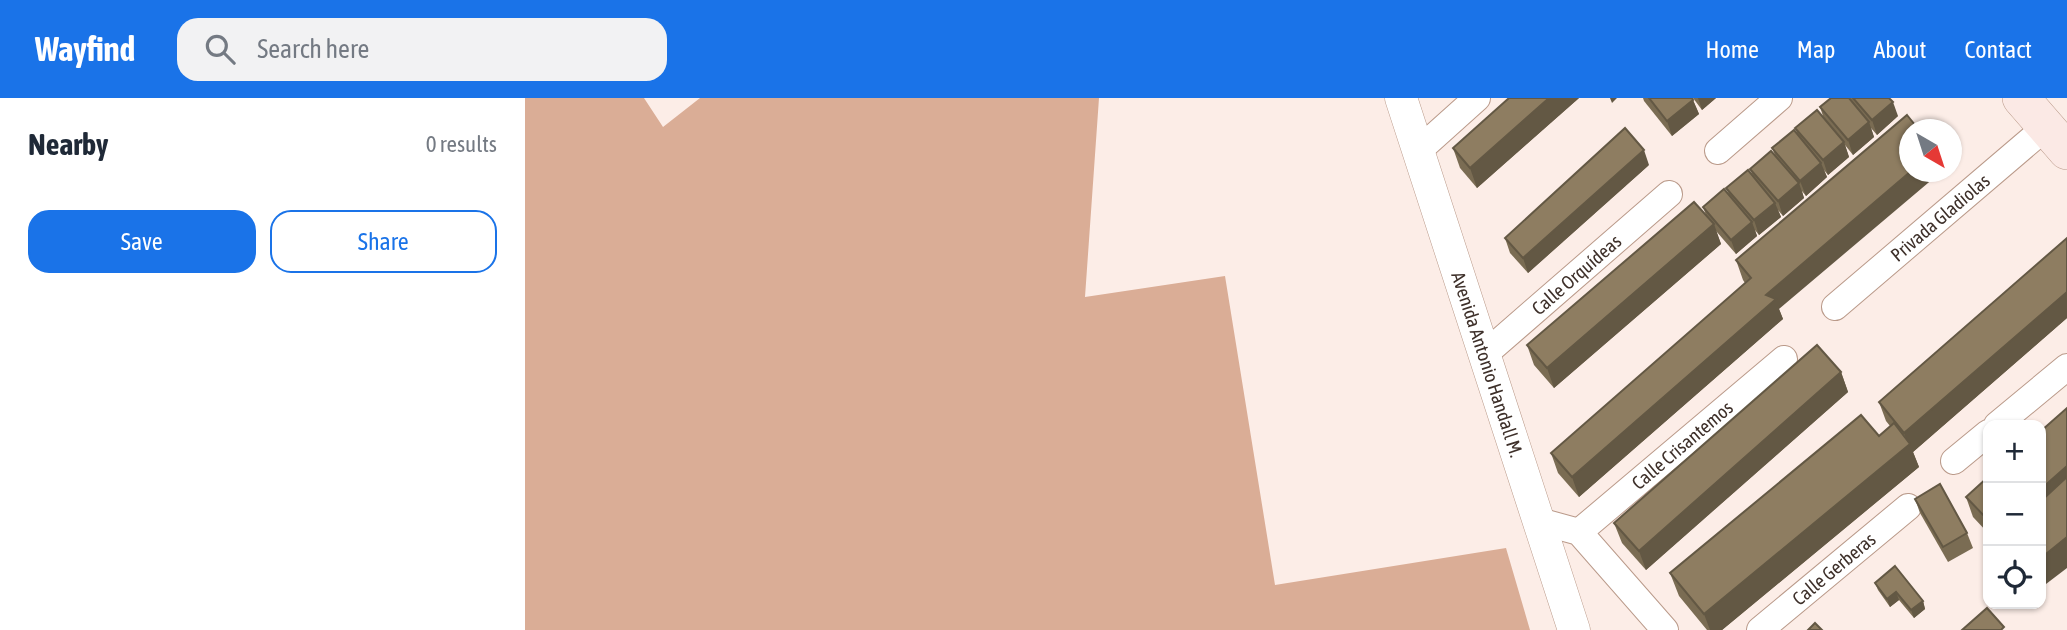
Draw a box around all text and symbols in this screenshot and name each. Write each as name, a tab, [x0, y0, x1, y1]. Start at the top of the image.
search box	[177, 18, 667, 81]
text: Wayfind	[35, 30, 135, 68]
icon: search	[201, 30, 239, 68]
text: Search here	[257, 34, 369, 64]
text: Home	[1705, 36, 1759, 63]
text: Map	[1797, 36, 1835, 63]
text: About	[1873, 36, 1926, 63]
text: Contact	[1964, 36, 2032, 63]
north arrow	[1899, 119, 1962, 182]
text: Nearby	[28, 127, 108, 161]
text: 0 results	[426, 131, 497, 157]
street label: Privada Gladiolas	[1886, 169, 1994, 266]
button: Save	[28, 210, 256, 273]
button: Share	[270, 210, 497, 273]
street label: Calle Orquídeas	[1527, 230, 1626, 319]
street label: Avenida Antonio Handall M.	[1447, 269, 1528, 460]
street label: Calle Crisantemos	[1627, 396, 1737, 494]
map controls	[1983, 420, 2046, 609]
button: +	[1983, 420, 2046, 483]
button: −	[1983, 483, 2046, 546]
street label: Calle Gerberas	[1788, 528, 1880, 609]
button: locate	[1983, 546, 2046, 609]

